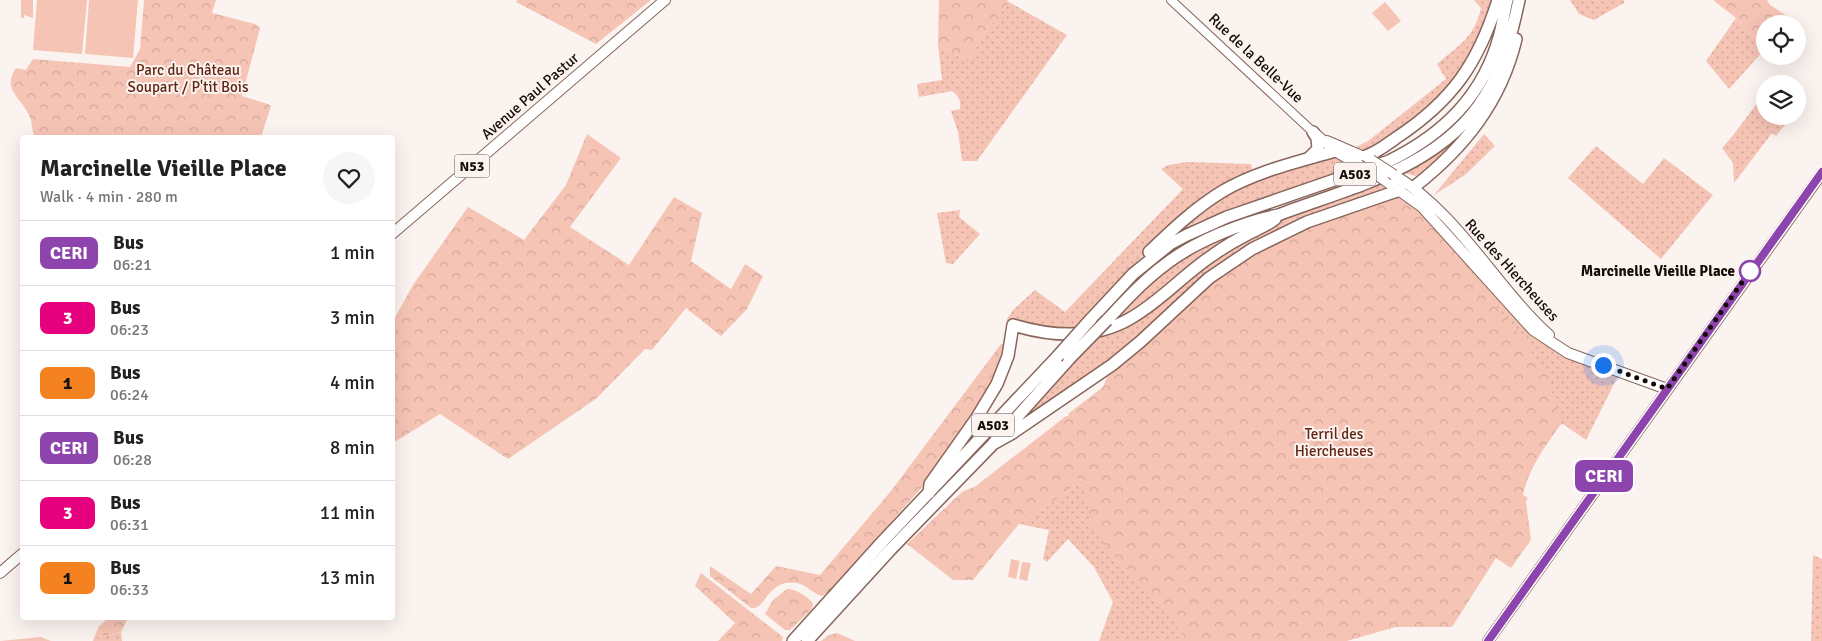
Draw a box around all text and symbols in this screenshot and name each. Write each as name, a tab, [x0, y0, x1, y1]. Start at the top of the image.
street label: Rue de la Belle-Vue	[1205, 10, 1307, 106]
map controls	[1756, 15, 1806, 125]
button: locate	[1756, 15, 1806, 65]
street label: Avenue Paul Pastur	[478, 48, 583, 143]
park label: Parc du Château Soupart / P'tit Bois	[128, 61, 249, 96]
button: layers	[1756, 75, 1806, 125]
button: heart	[323, 152, 375, 204]
text: Marcinelle Vieille Place	[40, 153, 287, 183]
road number: N53	[454, 154, 490, 178]
road number: A503	[1334, 162, 1376, 185]
text: Walk · 4 min · 280 m	[40, 187, 178, 207]
street label: Rue des Hiercheuses	[1461, 215, 1563, 325]
text: Bus	[113, 231, 144, 255]
text: 1 min	[330, 241, 375, 265]
text: CERI	[50, 242, 88, 264]
text: 06:21	[113, 255, 152, 275]
marker: Marcinelle Vieille Place	[1739, 260, 1761, 282]
place label: Marcinelle Vieille Place	[1581, 262, 1735, 280]
text: Bus	[110, 296, 141, 320]
text: 3 min	[330, 306, 375, 330]
text: 3	[63, 307, 72, 329]
text: 06:23	[110, 320, 149, 340]
your location	[1591, 353, 1616, 378]
text: Bus	[110, 361, 141, 385]
text: 4 min	[330, 371, 375, 395]
text: 1	[63, 372, 72, 394]
text: 06:24	[110, 385, 149, 405]
road number: A503	[972, 414, 1014, 436]
park label: Terril des Hiercheuses	[1295, 425, 1374, 460]
text: Bus	[113, 426, 144, 450]
text: 8 min	[330, 436, 375, 460]
text: CERI	[50, 437, 88, 459]
text: 06:28	[113, 450, 152, 470]
line badge: CERI	[1569, 460, 1639, 492]
text: CERI	[1585, 465, 1623, 487]
text: Bus	[110, 491, 141, 515]
text: 11 min	[320, 501, 375, 525]
text: 3	[63, 502, 72, 524]
text: 06:31	[110, 515, 149, 535]
text: Bus	[110, 556, 141, 580]
text: 13 min	[320, 566, 375, 590]
text: 1	[63, 567, 72, 589]
text: 06:33	[110, 580, 149, 600]

